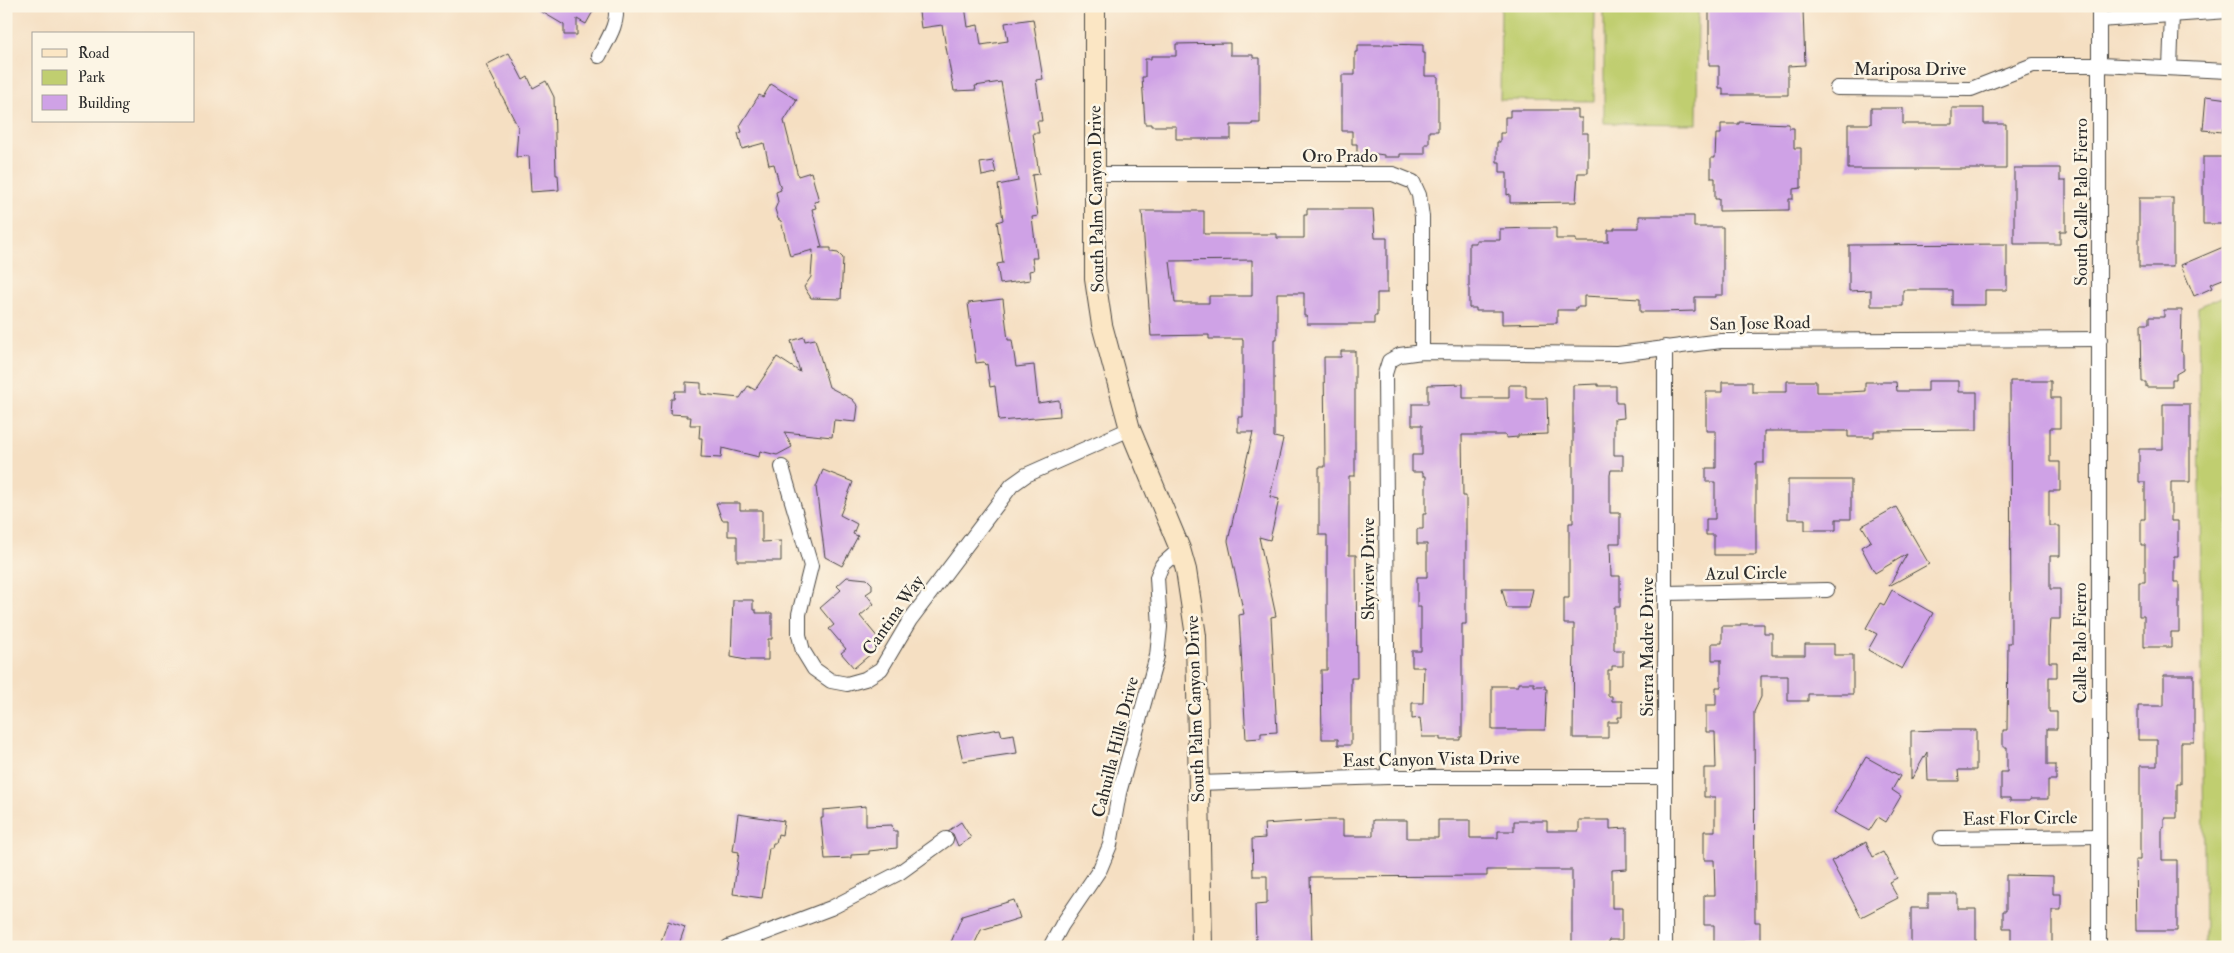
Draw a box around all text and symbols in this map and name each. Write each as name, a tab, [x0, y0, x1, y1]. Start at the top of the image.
legend	[32, 32, 195, 122]
text: Road	[78, 44, 110, 63]
street label: Mariposa Drive	[1854, 58, 1967, 81]
text: Park	[78, 68, 105, 87]
text: Building	[78, 94, 130, 113]
street label: South Palm Canyon Drive	[1083, 105, 1110, 293]
street label: South Calle Palo Fierro	[2070, 118, 2093, 286]
street label: Oro Prado	[1302, 145, 1378, 168]
street label: San Jose Road	[1709, 311, 1811, 336]
street label: Skyview Drive	[1357, 517, 1380, 620]
street label: Azul Circle	[1704, 561, 1788, 586]
street label: Cantina Way	[857, 570, 930, 660]
street label: Sierra Madre Drive	[1636, 577, 1659, 717]
street label: Calle Palo Fierro	[2069, 582, 2092, 703]
street label: South Palm Canyon Drive	[1181, 615, 1210, 803]
street label: Cahuilla Hills Drive	[1087, 674, 1144, 820]
street label: East Canyon Vista Drive	[1342, 746, 1520, 773]
street label: East Flor Circle	[1962, 806, 2078, 831]

